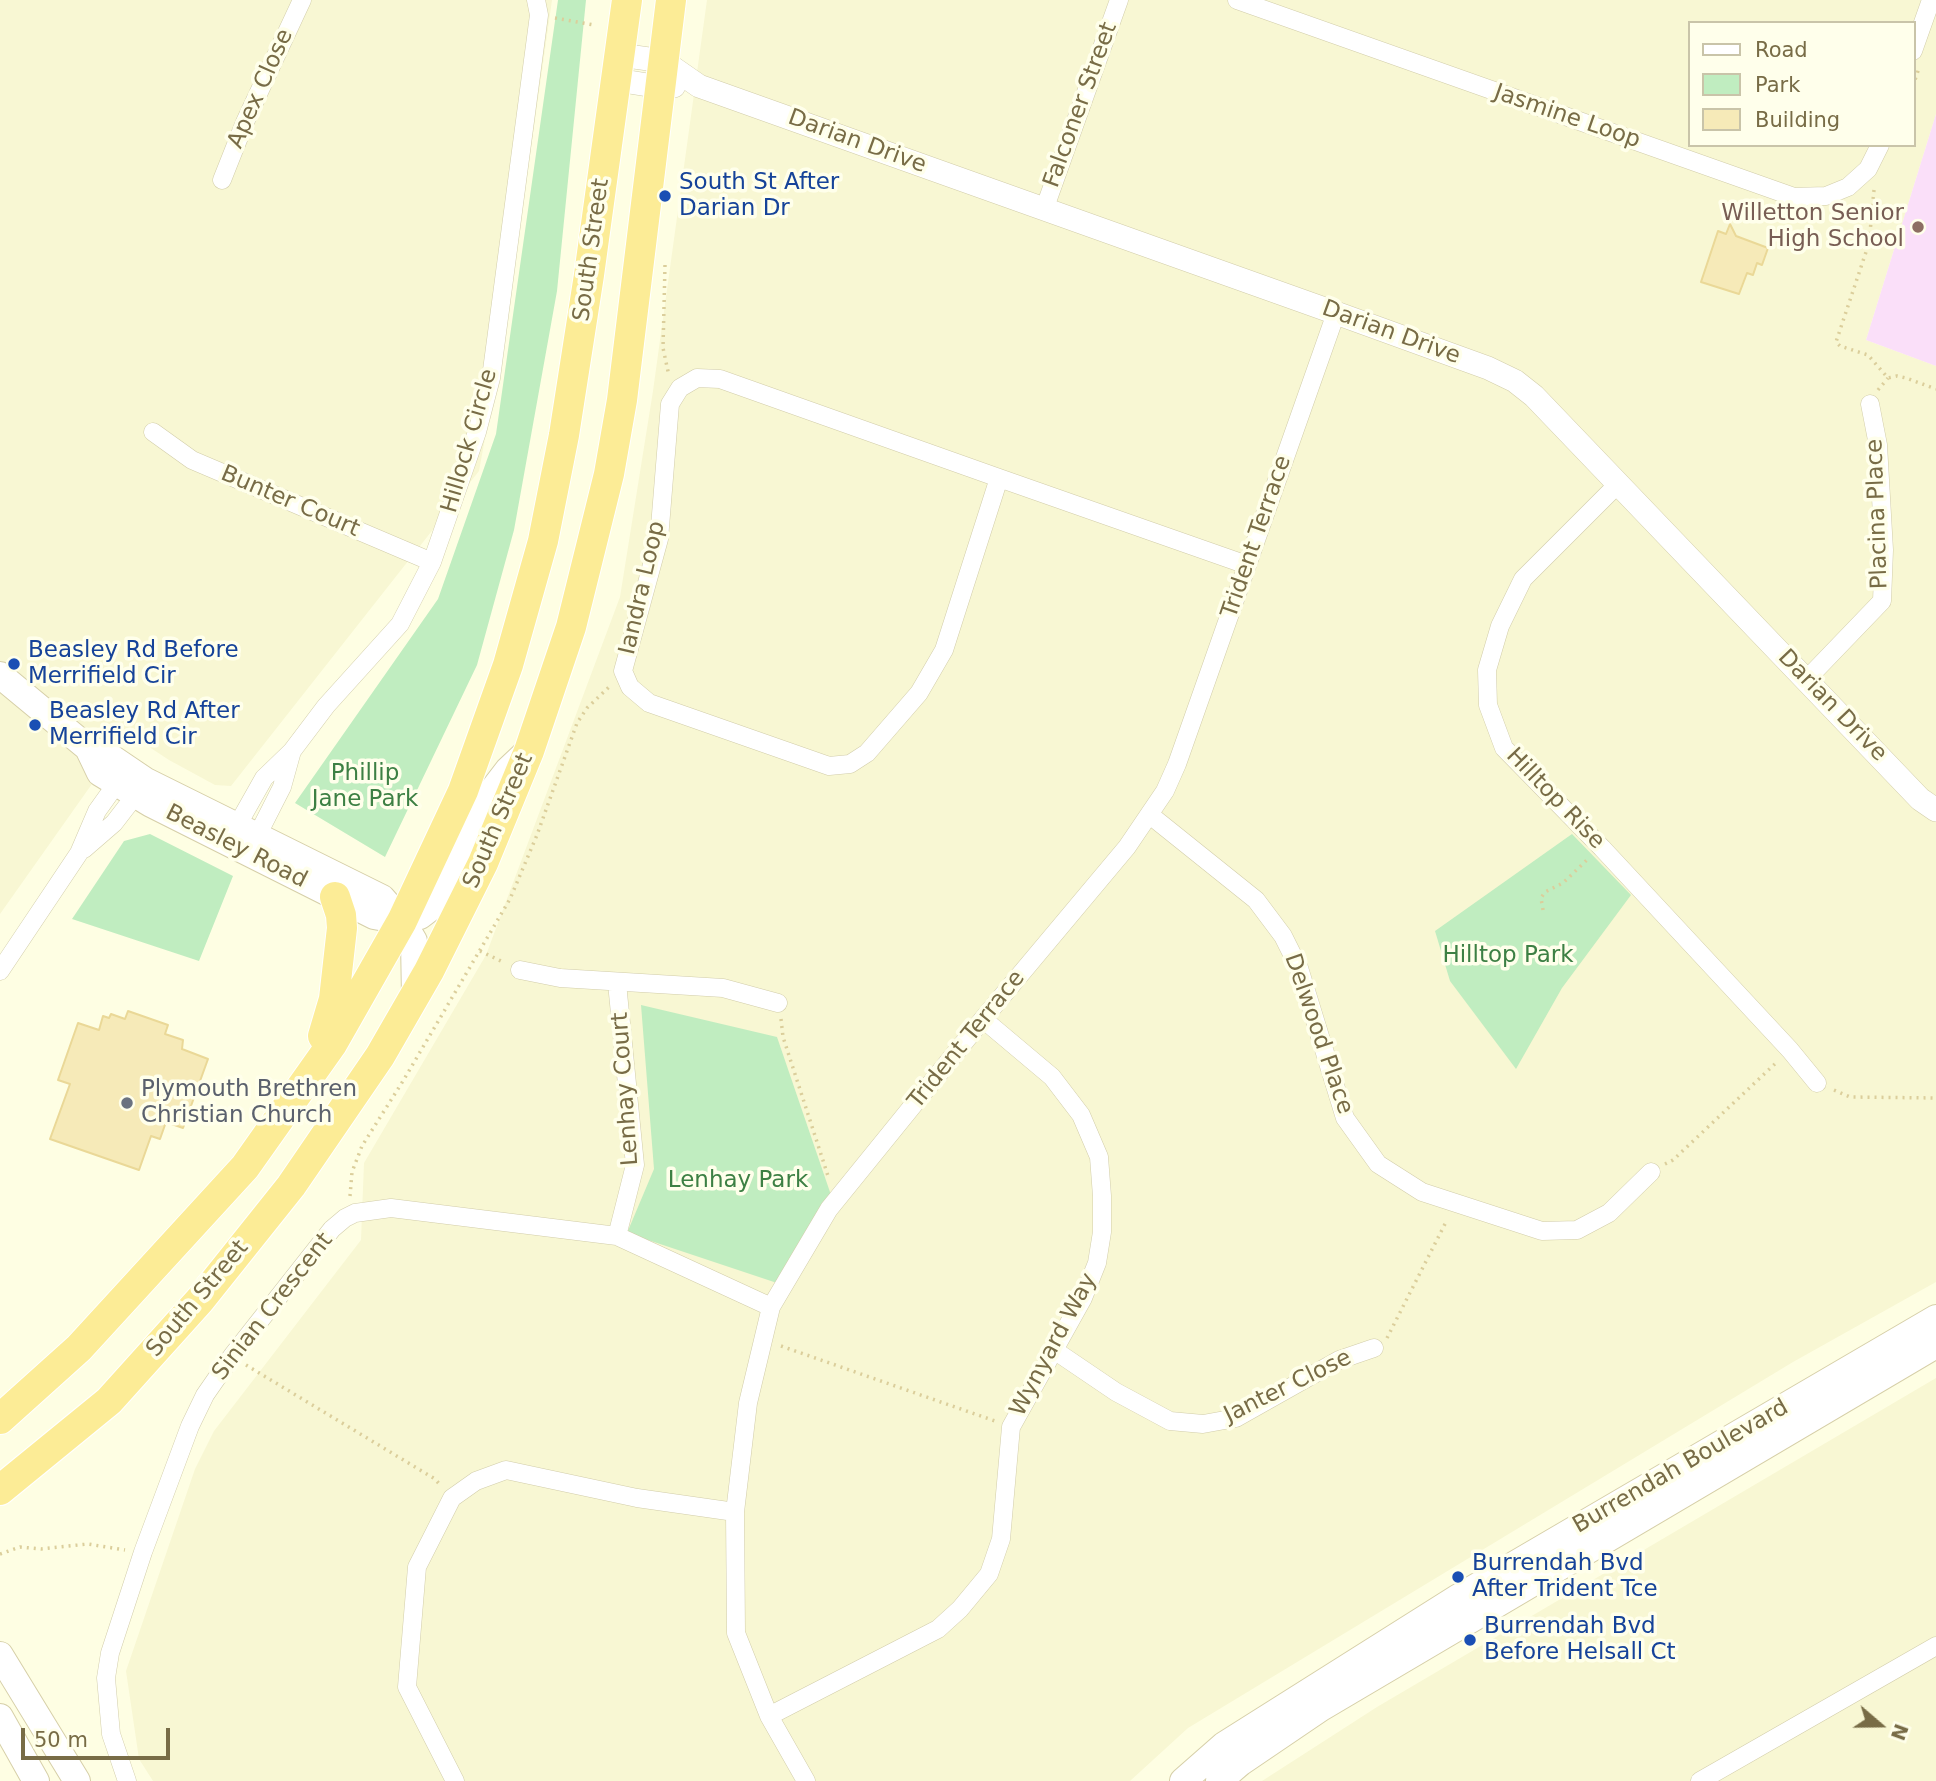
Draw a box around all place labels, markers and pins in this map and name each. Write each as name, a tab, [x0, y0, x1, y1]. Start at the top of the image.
place label: South St After Darian Dr	[679, 169, 839, 223]
marker: South St After Darian Dr	[657, 188, 673, 204]
place label: Willetton Senior High School	[1721, 200, 1904, 254]
marker: Willetton Senior High School	[1910, 219, 1926, 235]
place label: Beasley Rd Before Merrifield Cir	[28, 637, 239, 691]
marker: Beasley Rd Before Merrifield Cir	[6, 656, 22, 672]
place label: Beasley Rd After Merrifield Cir	[49, 698, 240, 752]
marker: Beasley Rd After Merrifield Cir	[27, 717, 43, 733]
place label: Plymouth Brethren Christian Church	[141, 1076, 357, 1130]
marker: Plymouth Brethren Christian Church	[119, 1095, 135, 1111]
place label: Burrendah Bvd After Trident Tce	[1472, 1550, 1658, 1604]
marker: Burrendah Bvd After Trident Tce	[1450, 1569, 1466, 1585]
place label: Burrendah Bvd Before Helsall Ct	[1484, 1613, 1676, 1667]
marker: Burrendah Bvd Before Helsall Ct	[1462, 1632, 1478, 1648]

